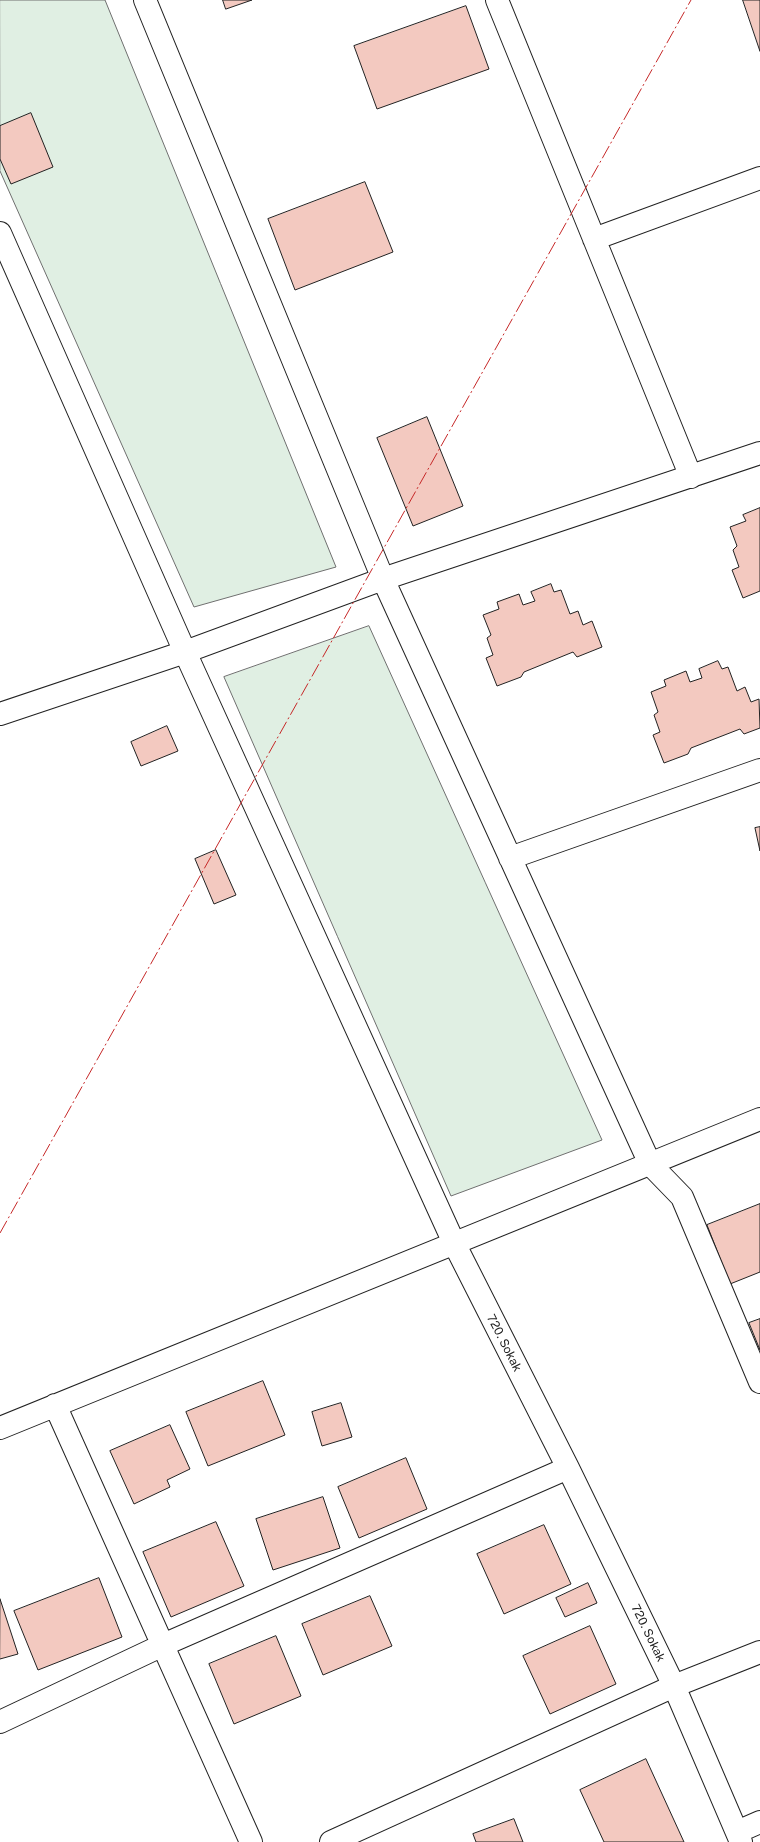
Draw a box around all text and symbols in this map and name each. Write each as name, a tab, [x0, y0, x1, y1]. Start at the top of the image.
street label: 720. Sokak	[483, 1312, 525, 1374]
street label: 720. Sokak	[628, 1602, 668, 1664]

